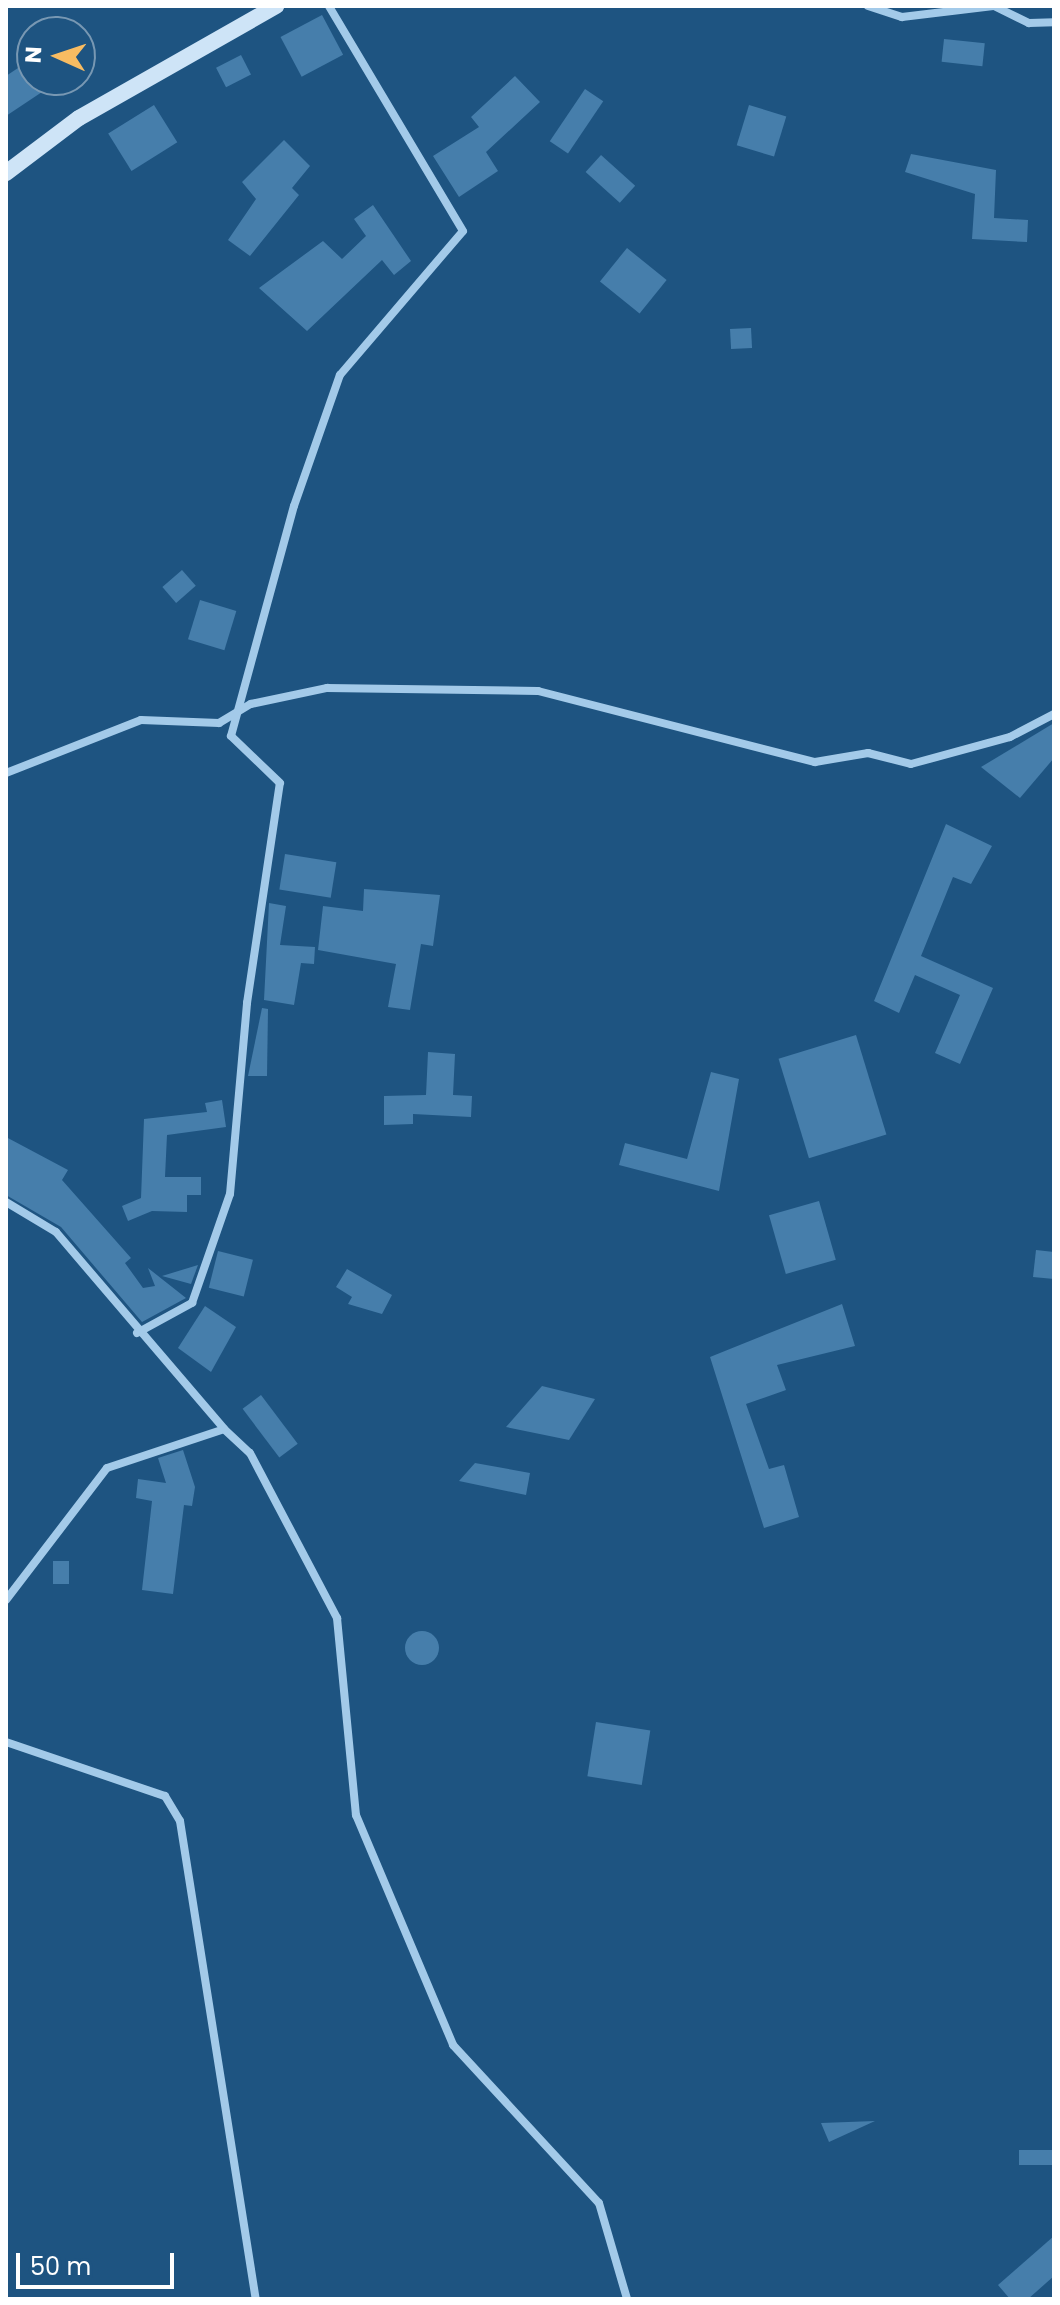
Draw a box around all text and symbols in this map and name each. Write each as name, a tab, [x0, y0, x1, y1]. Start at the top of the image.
north arrow	[16, 16, 96, 96]
text: N	[18, 46, 49, 64]
scale bar	[20, 2237, 178, 2287]
text: 50 m	[30, 2250, 91, 2283]

